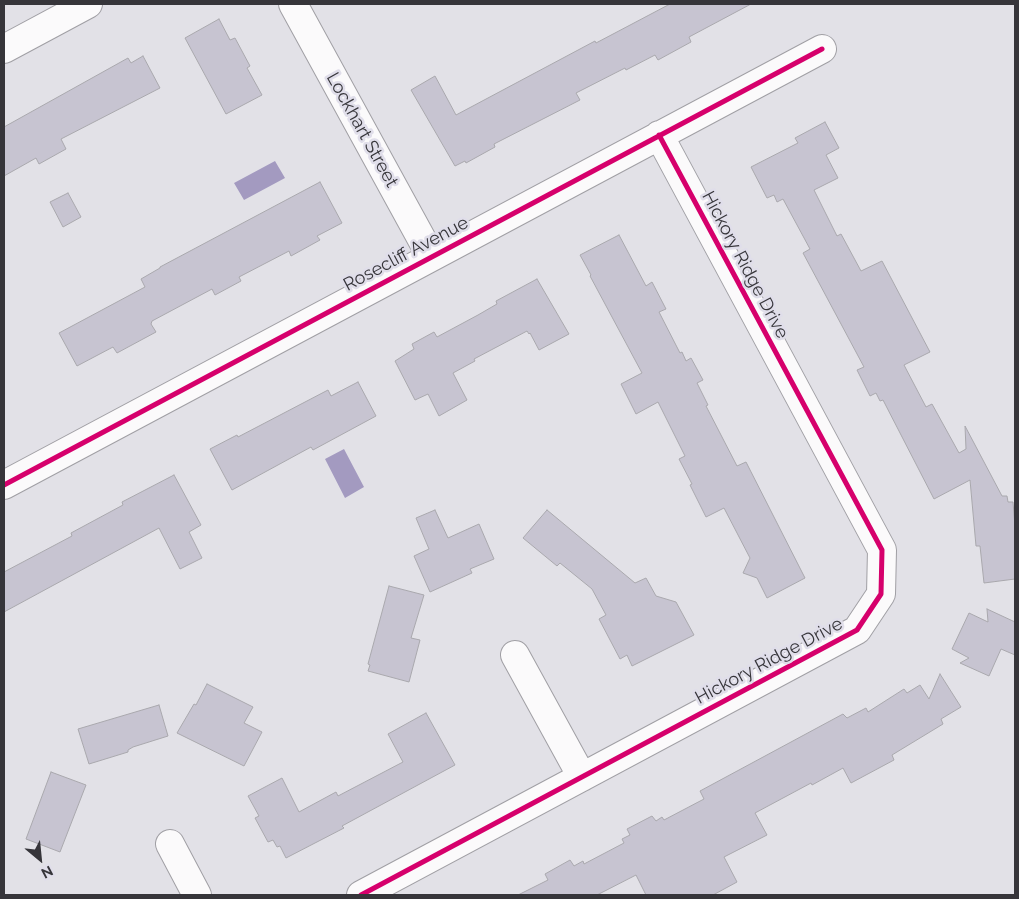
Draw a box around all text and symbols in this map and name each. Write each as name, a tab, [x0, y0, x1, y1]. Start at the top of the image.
street label: Lockhart Street	[322, 69, 402, 191]
street label: Hickory Ridge Drive	[697, 188, 793, 342]
street label: Rosecliff Avenue	[340, 212, 472, 296]
street label: Hickory Ridge Drive	[692, 613, 846, 709]
north arrow	[15, 834, 65, 884]
text: N	[39, 863, 56, 882]

